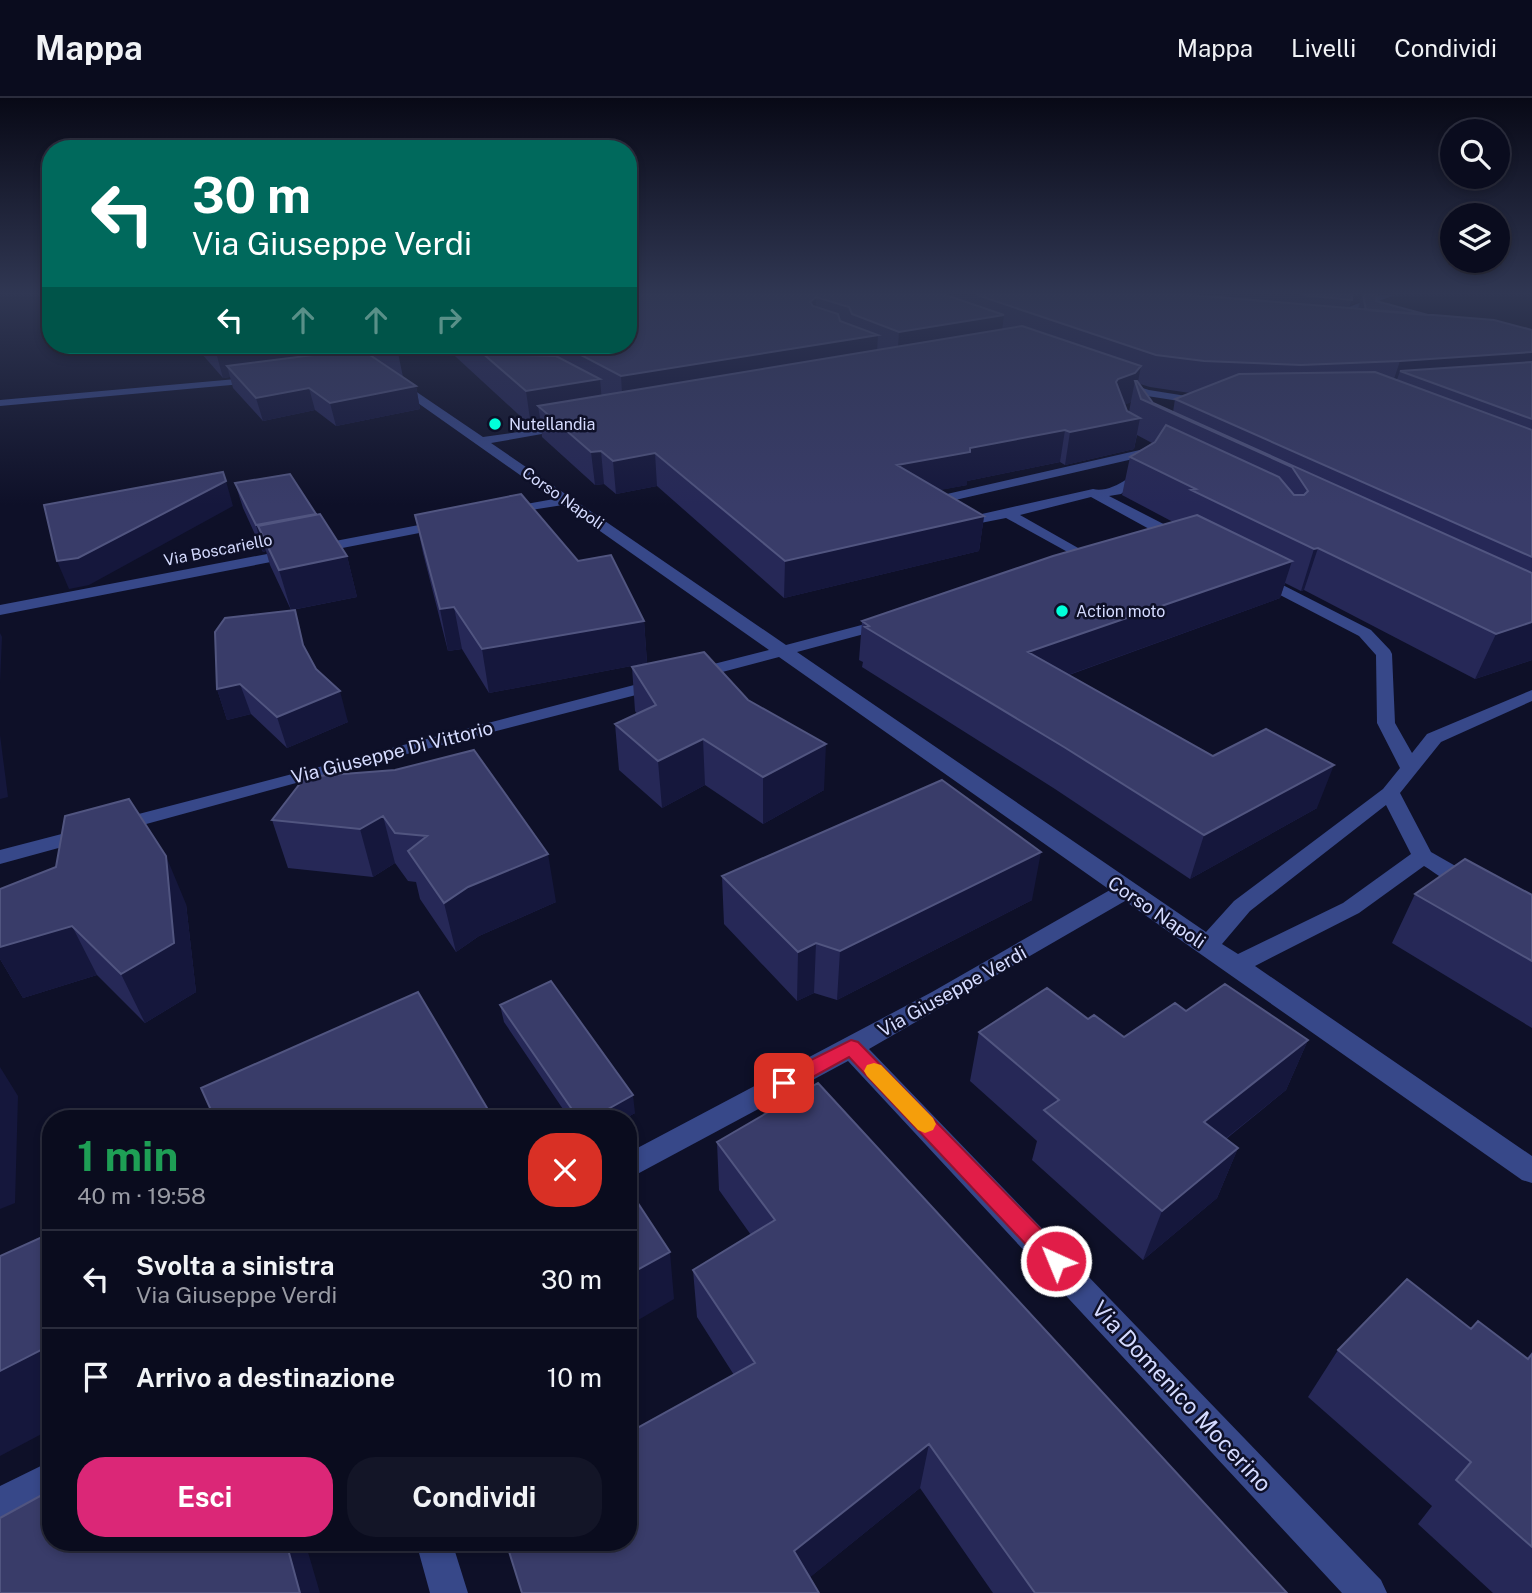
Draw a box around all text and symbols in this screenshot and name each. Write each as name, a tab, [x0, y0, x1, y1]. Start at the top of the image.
text: Mappa	[35, 29, 143, 67]
text: Mappa	[1177, 34, 1253, 62]
text: Livelli	[1291, 34, 1356, 62]
text: Condividi	[1394, 34, 1497, 62]
map controls	[1440, 119, 1510, 273]
button: search	[1440, 119, 1510, 189]
text: 30 m	[192, 166, 311, 224]
icon: left	[77, 168, 168, 259]
button: layers	[1440, 203, 1510, 273]
text: Via Giuseppe Verdi	[192, 225, 472, 262]
icon: left	[211, 301, 249, 339]
icon: ahead	[284, 301, 322, 339]
icon: ahead	[357, 301, 395, 339]
icon: right	[430, 301, 468, 339]
place label: Nutellandia	[509, 415, 595, 434]
marker: Nutellandia	[487, 416, 503, 432]
street label: Corso Napoli	[519, 463, 607, 533]
street label: Via Boscariello	[162, 530, 274, 570]
place label: Action moto	[1076, 602, 1165, 621]
marker: Action moto	[1054, 603, 1070, 619]
street label: Via Giuseppe Di Vittorio	[289, 716, 495, 788]
street label: Corso Napoli	[1104, 871, 1210, 953]
street label: Via Giuseppe Verdi	[874, 941, 1030, 1041]
pin	[754, 1053, 814, 1113]
icon: arrive	[765, 1064, 803, 1102]
text: 1 min	[77, 1131, 178, 1180]
button: close	[528, 1133, 602, 1207]
text: 40 m · 19:58	[77, 1182, 206, 1209]
position arrow	[1019, 1224, 1093, 1298]
text: Svolta a sinistra	[136, 1250, 334, 1281]
icon: left	[77, 1260, 115, 1298]
text: 30 m	[541, 1264, 602, 1295]
text: Via Giuseppe Verdi	[136, 1281, 337, 1308]
street label: Via Domenico Mocerino	[1087, 1295, 1277, 1497]
icon: arrive	[77, 1358, 115, 1396]
text: Arrivo a destinazione	[136, 1362, 395, 1393]
text: 10 m	[547, 1362, 602, 1393]
button: Esci	[77, 1457, 333, 1537]
button: Condividi	[347, 1457, 602, 1537]

